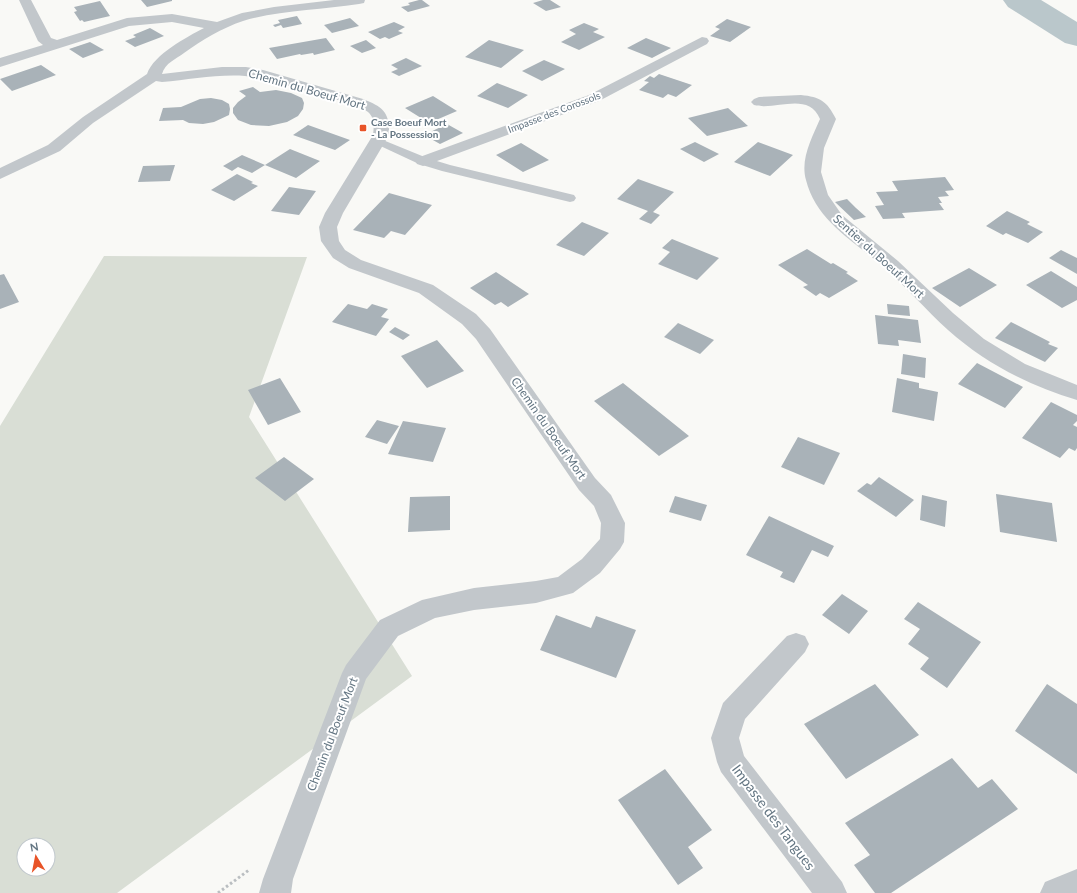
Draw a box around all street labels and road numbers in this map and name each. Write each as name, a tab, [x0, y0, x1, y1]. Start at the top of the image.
street label: Chemin du Boeuf Mort	[247, 65, 368, 113]
street label: Impasse des Corossols	[506, 89, 602, 135]
street label: Sentier du Boeuf Mort	[830, 211, 928, 301]
street label: Chemin du Boeuf Mort	[508, 374, 590, 482]
street label: Chemin du Boeuf Mort	[303, 674, 361, 793]
street label: Impasse des Tangues	[729, 761, 819, 873]

